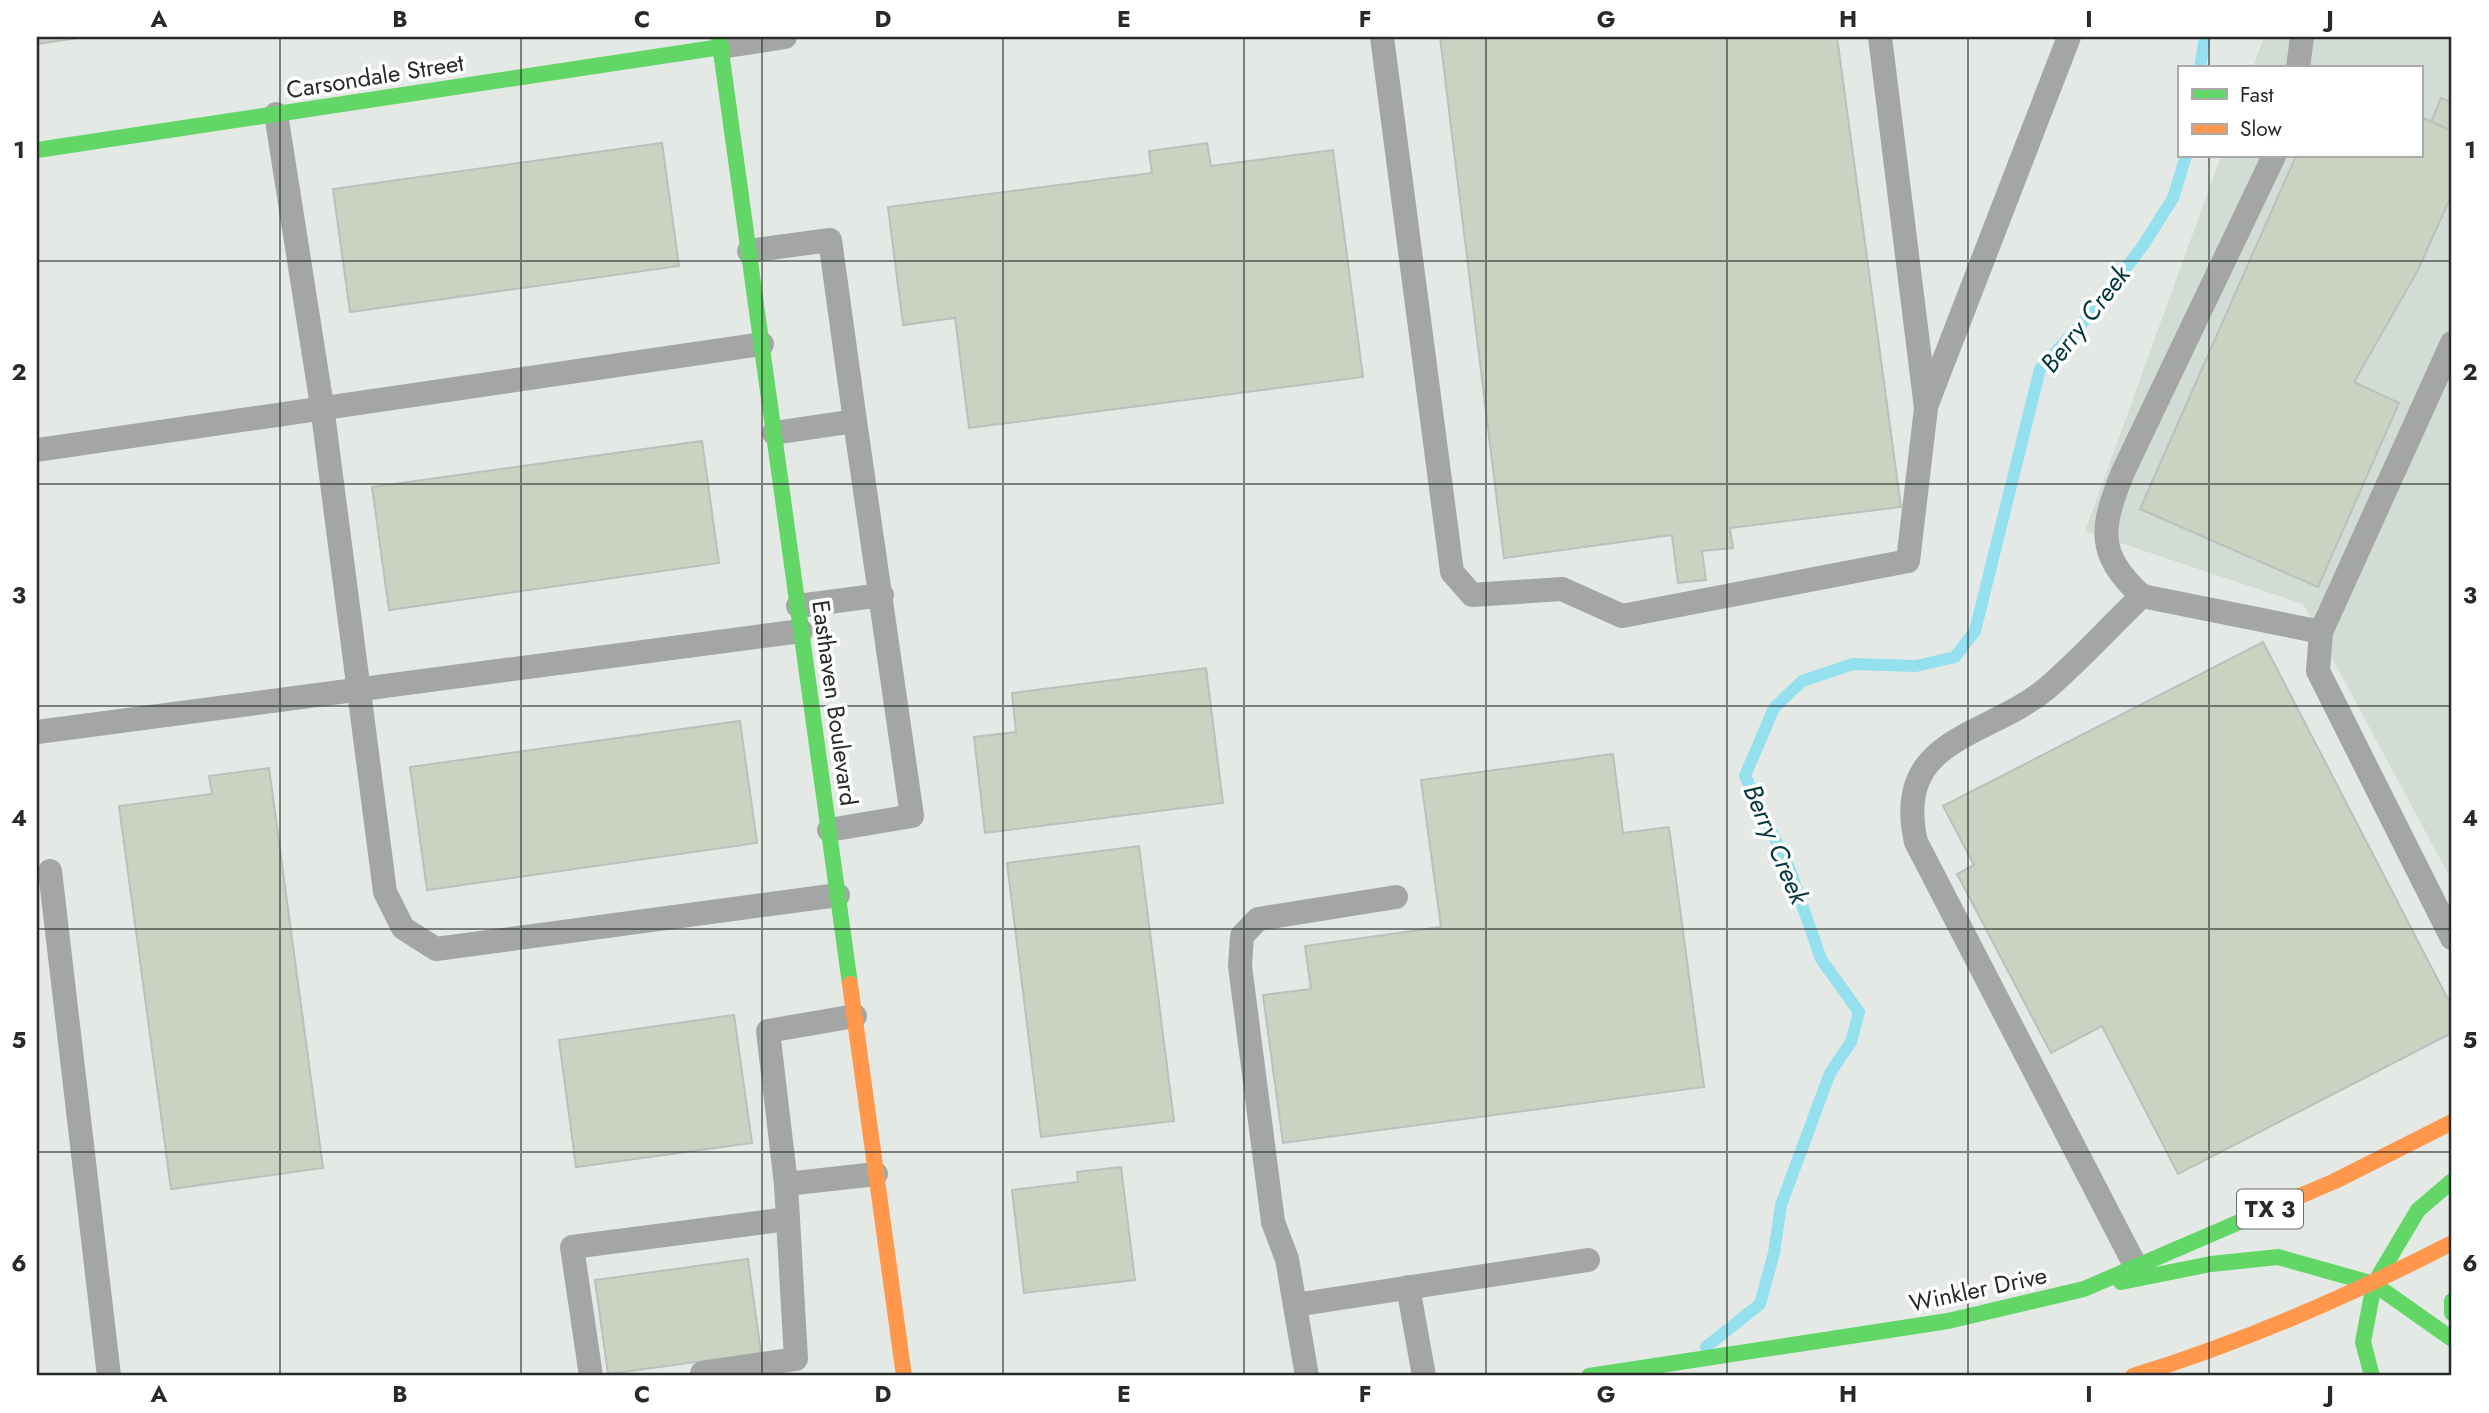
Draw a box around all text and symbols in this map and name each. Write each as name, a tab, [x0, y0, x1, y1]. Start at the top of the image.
text: A	[150, 2, 168, 36]
text: B	[392, 2, 408, 36]
text: C	[634, 2, 650, 36]
text: D	[875, 2, 892, 36]
text: E	[1117, 2, 1131, 36]
text: F	[1359, 2, 1371, 36]
text: G	[1597, 2, 1615, 36]
text: H	[1839, 2, 1857, 36]
text: I	[2085, 2, 2093, 36]
text: J	[2322, 2, 2334, 36]
street label: Carsondale Street	[284, 45, 466, 107]
legend	[2178, 66, 2422, 158]
text: Fast	[2240, 80, 2273, 110]
text: Slow	[2240, 114, 2282, 144]
text: 1	[13, 133, 25, 167]
text: 1	[2464, 133, 2476, 167]
water label: Berry Creek	[2031, 256, 2140, 381]
text: 2	[11, 355, 27, 389]
text: 2	[2462, 355, 2478, 389]
text: 3	[12, 578, 26, 612]
text: 3	[2463, 578, 2477, 612]
street label: Easthaven Boulevard	[803, 598, 867, 808]
water label: Berry Creek	[1734, 778, 1819, 912]
text: 4	[11, 801, 27, 835]
text: 4	[2462, 801, 2478, 835]
text: 5	[12, 1023, 26, 1057]
text: 5	[2463, 1023, 2477, 1057]
road number: TX 3	[2237, 1190, 2303, 1228]
text: 6	[11, 1246, 27, 1280]
text: 6	[2462, 1246, 2478, 1280]
street label: Winkler Drive	[1906, 1257, 2050, 1321]
text: A	[150, 1377, 168, 1411]
text: B	[392, 1377, 408, 1411]
text: C	[634, 1377, 650, 1411]
text: D	[875, 1377, 892, 1411]
text: E	[1117, 1377, 1131, 1411]
text: F	[1359, 1377, 1371, 1411]
text: G	[1597, 1377, 1615, 1411]
text: H	[1839, 1377, 1857, 1411]
text: I	[2085, 1377, 2093, 1411]
text: J	[2322, 1377, 2334, 1411]

